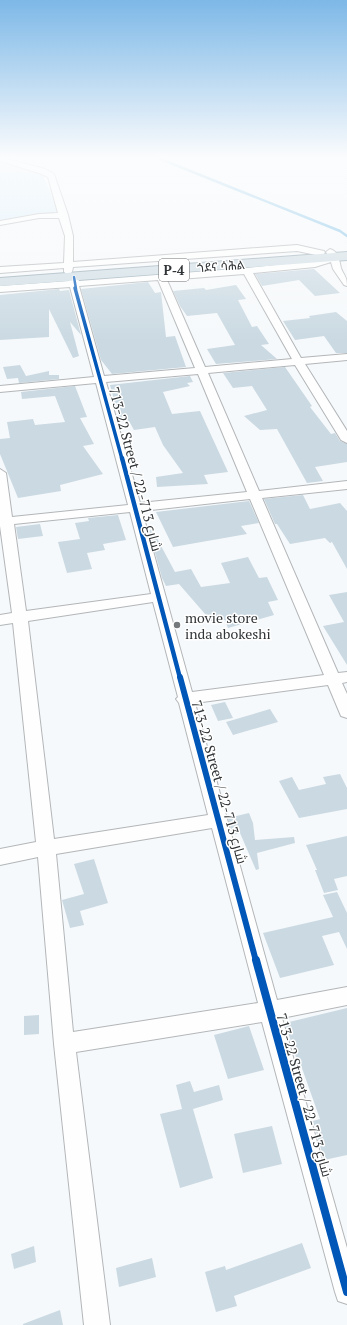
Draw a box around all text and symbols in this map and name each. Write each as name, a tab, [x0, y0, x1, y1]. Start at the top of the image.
street label: ጎደና ሳሕል	[197, 257, 245, 275]
road number: P-4	[159, 259, 189, 281]
street label: 713-22 Street / شارع 713-22	[105, 385, 167, 553]
place label: movie store inda abokeshi	[185, 608, 271, 643]
marker: movie store inda abokeshi	[172, 620, 182, 630]
street label: 713-22 Street / شارع 713-22	[188, 698, 252, 866]
street label: 713-22 Street / شارع 713-22	[273, 1011, 337, 1179]

